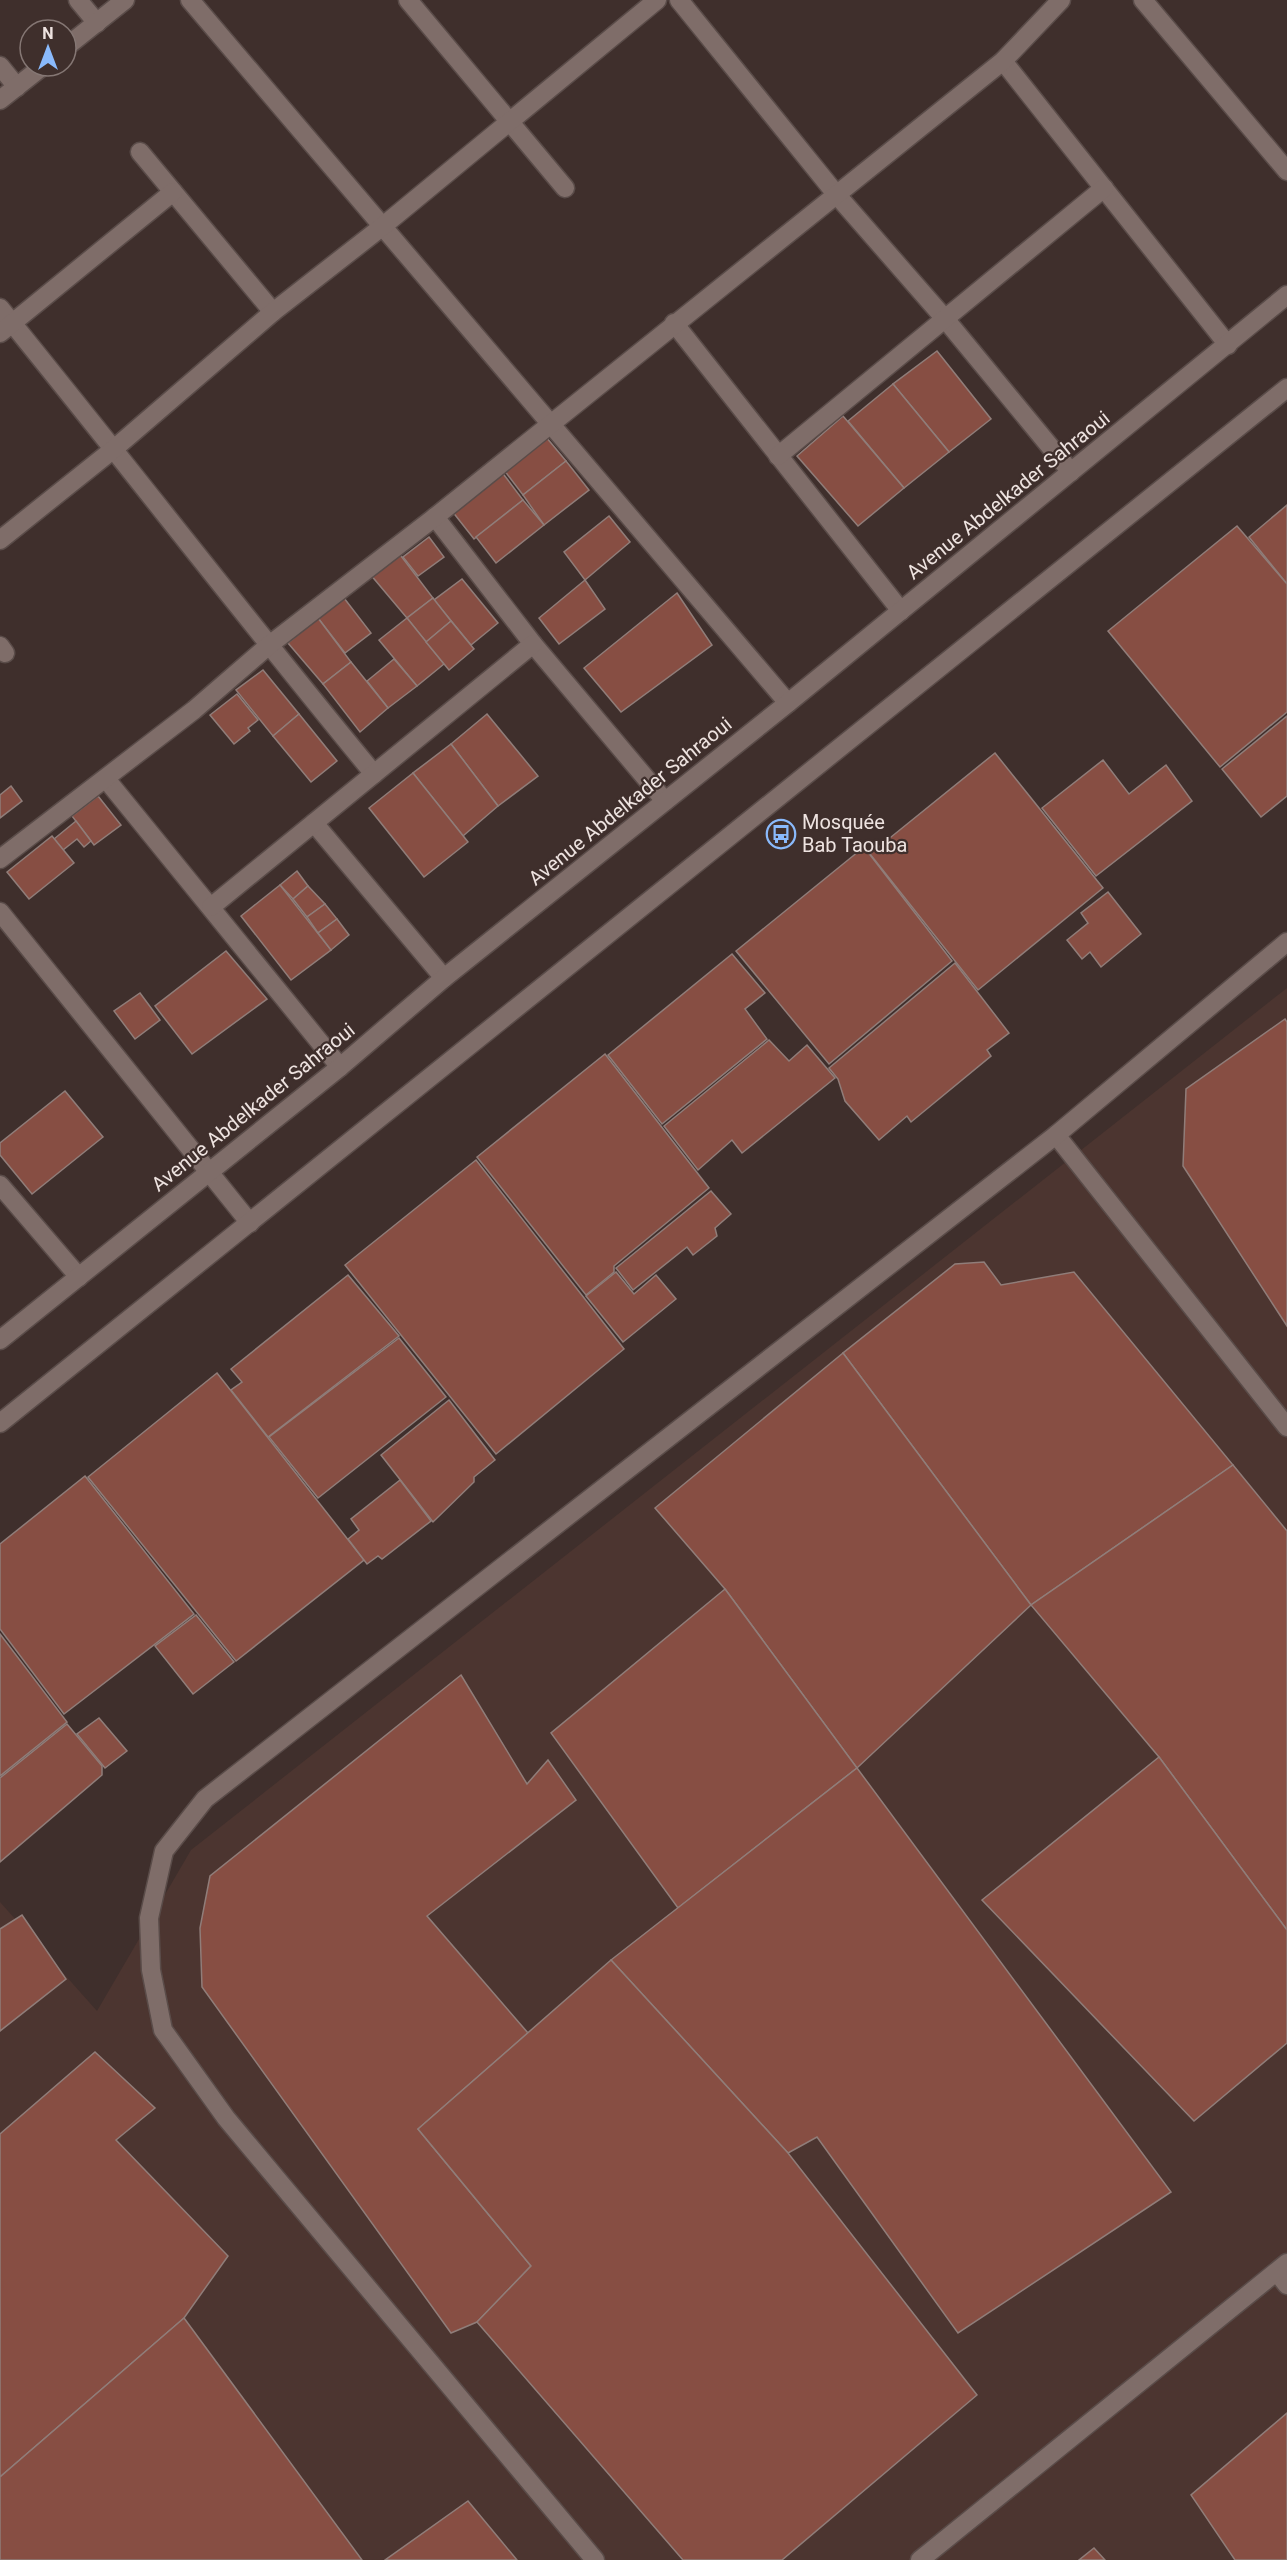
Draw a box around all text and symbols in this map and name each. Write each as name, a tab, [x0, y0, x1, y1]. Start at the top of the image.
north arrow	[18, 18, 78, 78]
text: N	[42, 24, 54, 43]
street label: Avenue Abdelkader Sahraoui	[902, 406, 1114, 584]
street label: Avenue Abdelkader Sahraoui	[524, 712, 736, 890]
place label: Mosquée Bab Taouba	[802, 810, 907, 857]
bus stop icon: Mosquée Bab Taouba	[765, 818, 797, 850]
street label: Avenue Abdelkader Sahraoui	[147, 1018, 359, 1196]

